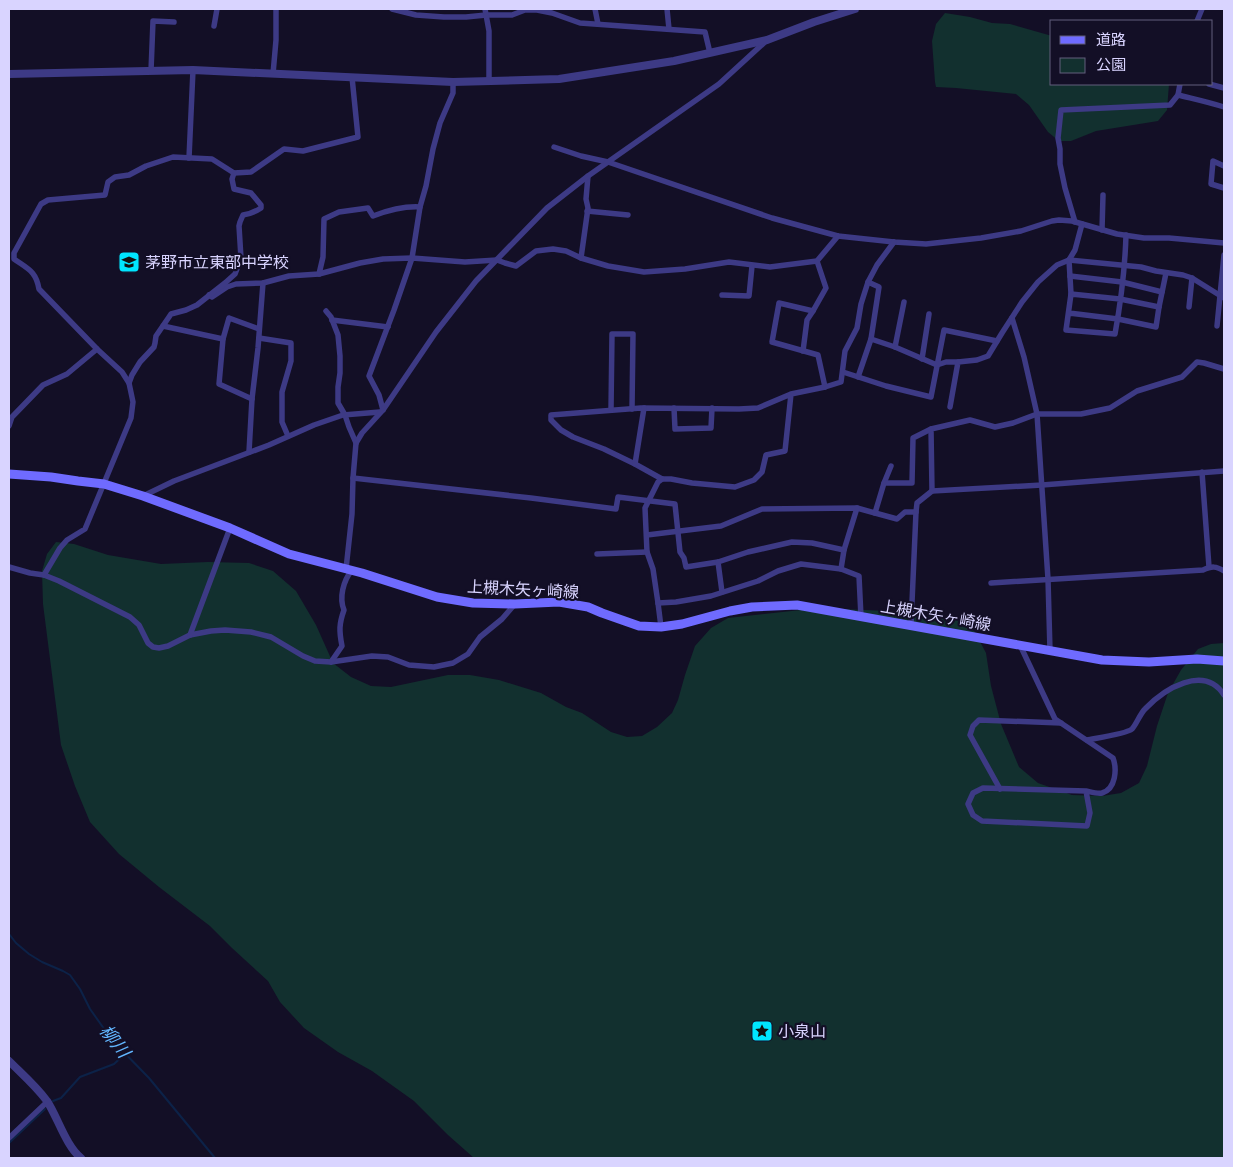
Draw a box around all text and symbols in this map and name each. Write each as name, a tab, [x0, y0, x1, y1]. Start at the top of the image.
legend	[1050, 20, 1213, 85]
text: 道路	[1096, 30, 1126, 49]
text: 公園	[1096, 55, 1126, 74]
school or university icon: 茅野市立東部中学校	[117, 250, 141, 274]
place label: 茅野市立東部中学校	[145, 252, 289, 272]
street label: 上槻木矢ヶ崎線	[467, 576, 579, 602]
street label: 上槻木矢ヶ崎線	[879, 595, 993, 635]
place icon: 小泉山	[750, 1019, 774, 1043]
water label: 柳川	[95, 1020, 136, 1064]
place label: 小泉山	[778, 1021, 826, 1041]

